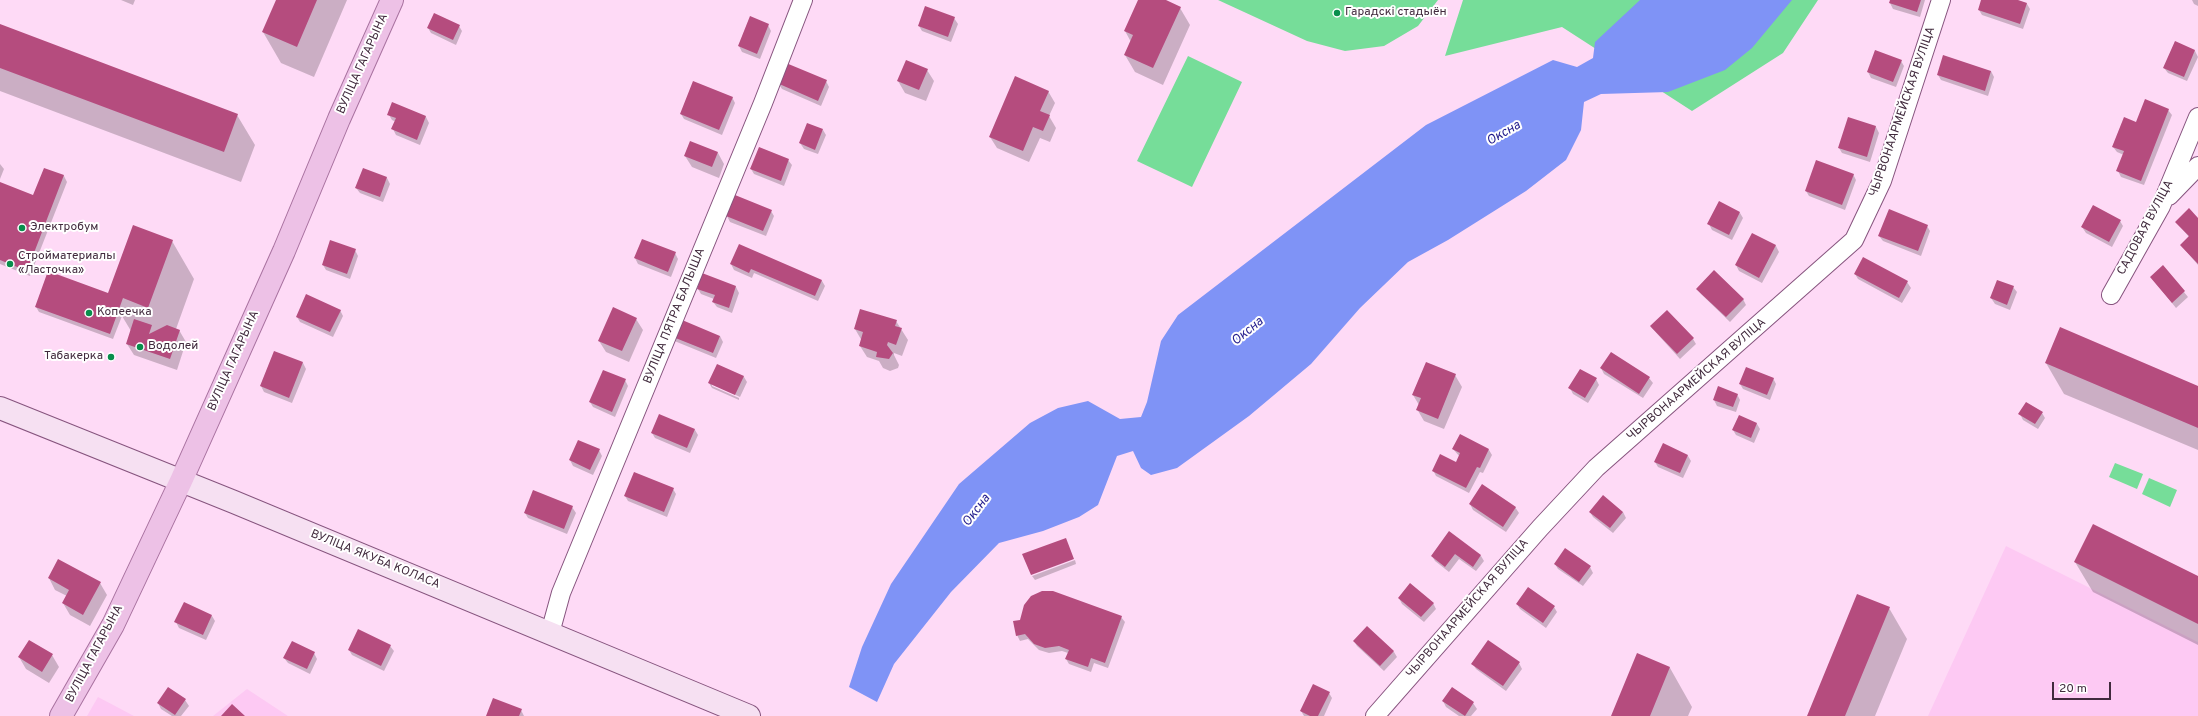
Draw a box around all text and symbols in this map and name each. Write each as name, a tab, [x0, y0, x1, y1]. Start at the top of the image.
place label: Гарадскі стадыён	[1345, 6, 1447, 20]
marker: Гарадскі стадыён	[1332, 8, 1342, 18]
street label: ВУЛІЦА ГАГАРЫНА	[334, 12, 392, 116]
street label: ЧЫРВОНААРМЕЙСКАЯ ВУЛІЦА	[1867, 25, 1939, 199]
water label: Оксна	[1484, 118, 1524, 150]
street label: САДОВАЯ ВУЛІЦА	[2115, 178, 2177, 278]
place label: Электробум	[30, 221, 98, 235]
marker: Электробум	[17, 223, 27, 233]
street label: ВУЛІЦА ПЯТРА БАЛЫША	[641, 246, 709, 386]
place label: Стройматериалы «Ласточка»	[18, 250, 116, 278]
marker: Стройматериалы «Ласточка»	[5, 259, 15, 269]
place label: Копеечка	[97, 306, 152, 320]
marker: Копеечка	[84, 308, 94, 318]
street label: ВУЛІЦА ГАГАРЫНА	[205, 309, 263, 413]
water label: Оксна	[1229, 314, 1267, 350]
street label: ЧЫРВОНААРМЕЙСКАЯ ВУЛІЦА	[1625, 316, 1769, 444]
place label: Водолей	[148, 340, 198, 354]
marker: Водолей	[135, 342, 145, 352]
place label: Табакерка	[44, 350, 103, 364]
marker: Табакерка	[106, 352, 116, 362]
water label: Оксна	[960, 492, 994, 530]
street label: ВУЛІЦА ЯКУБА КОЛАСА	[308, 527, 442, 593]
street label: ЧЫРВОНААРМЕЙСКАЯ ВУЛІЦА	[1404, 537, 1532, 681]
street label: ВУЛІЦА ГАГАРЫНА	[63, 603, 127, 705]
scale bar	[2054, 674, 2113, 700]
text: 20 m	[2059, 681, 2087, 697]

